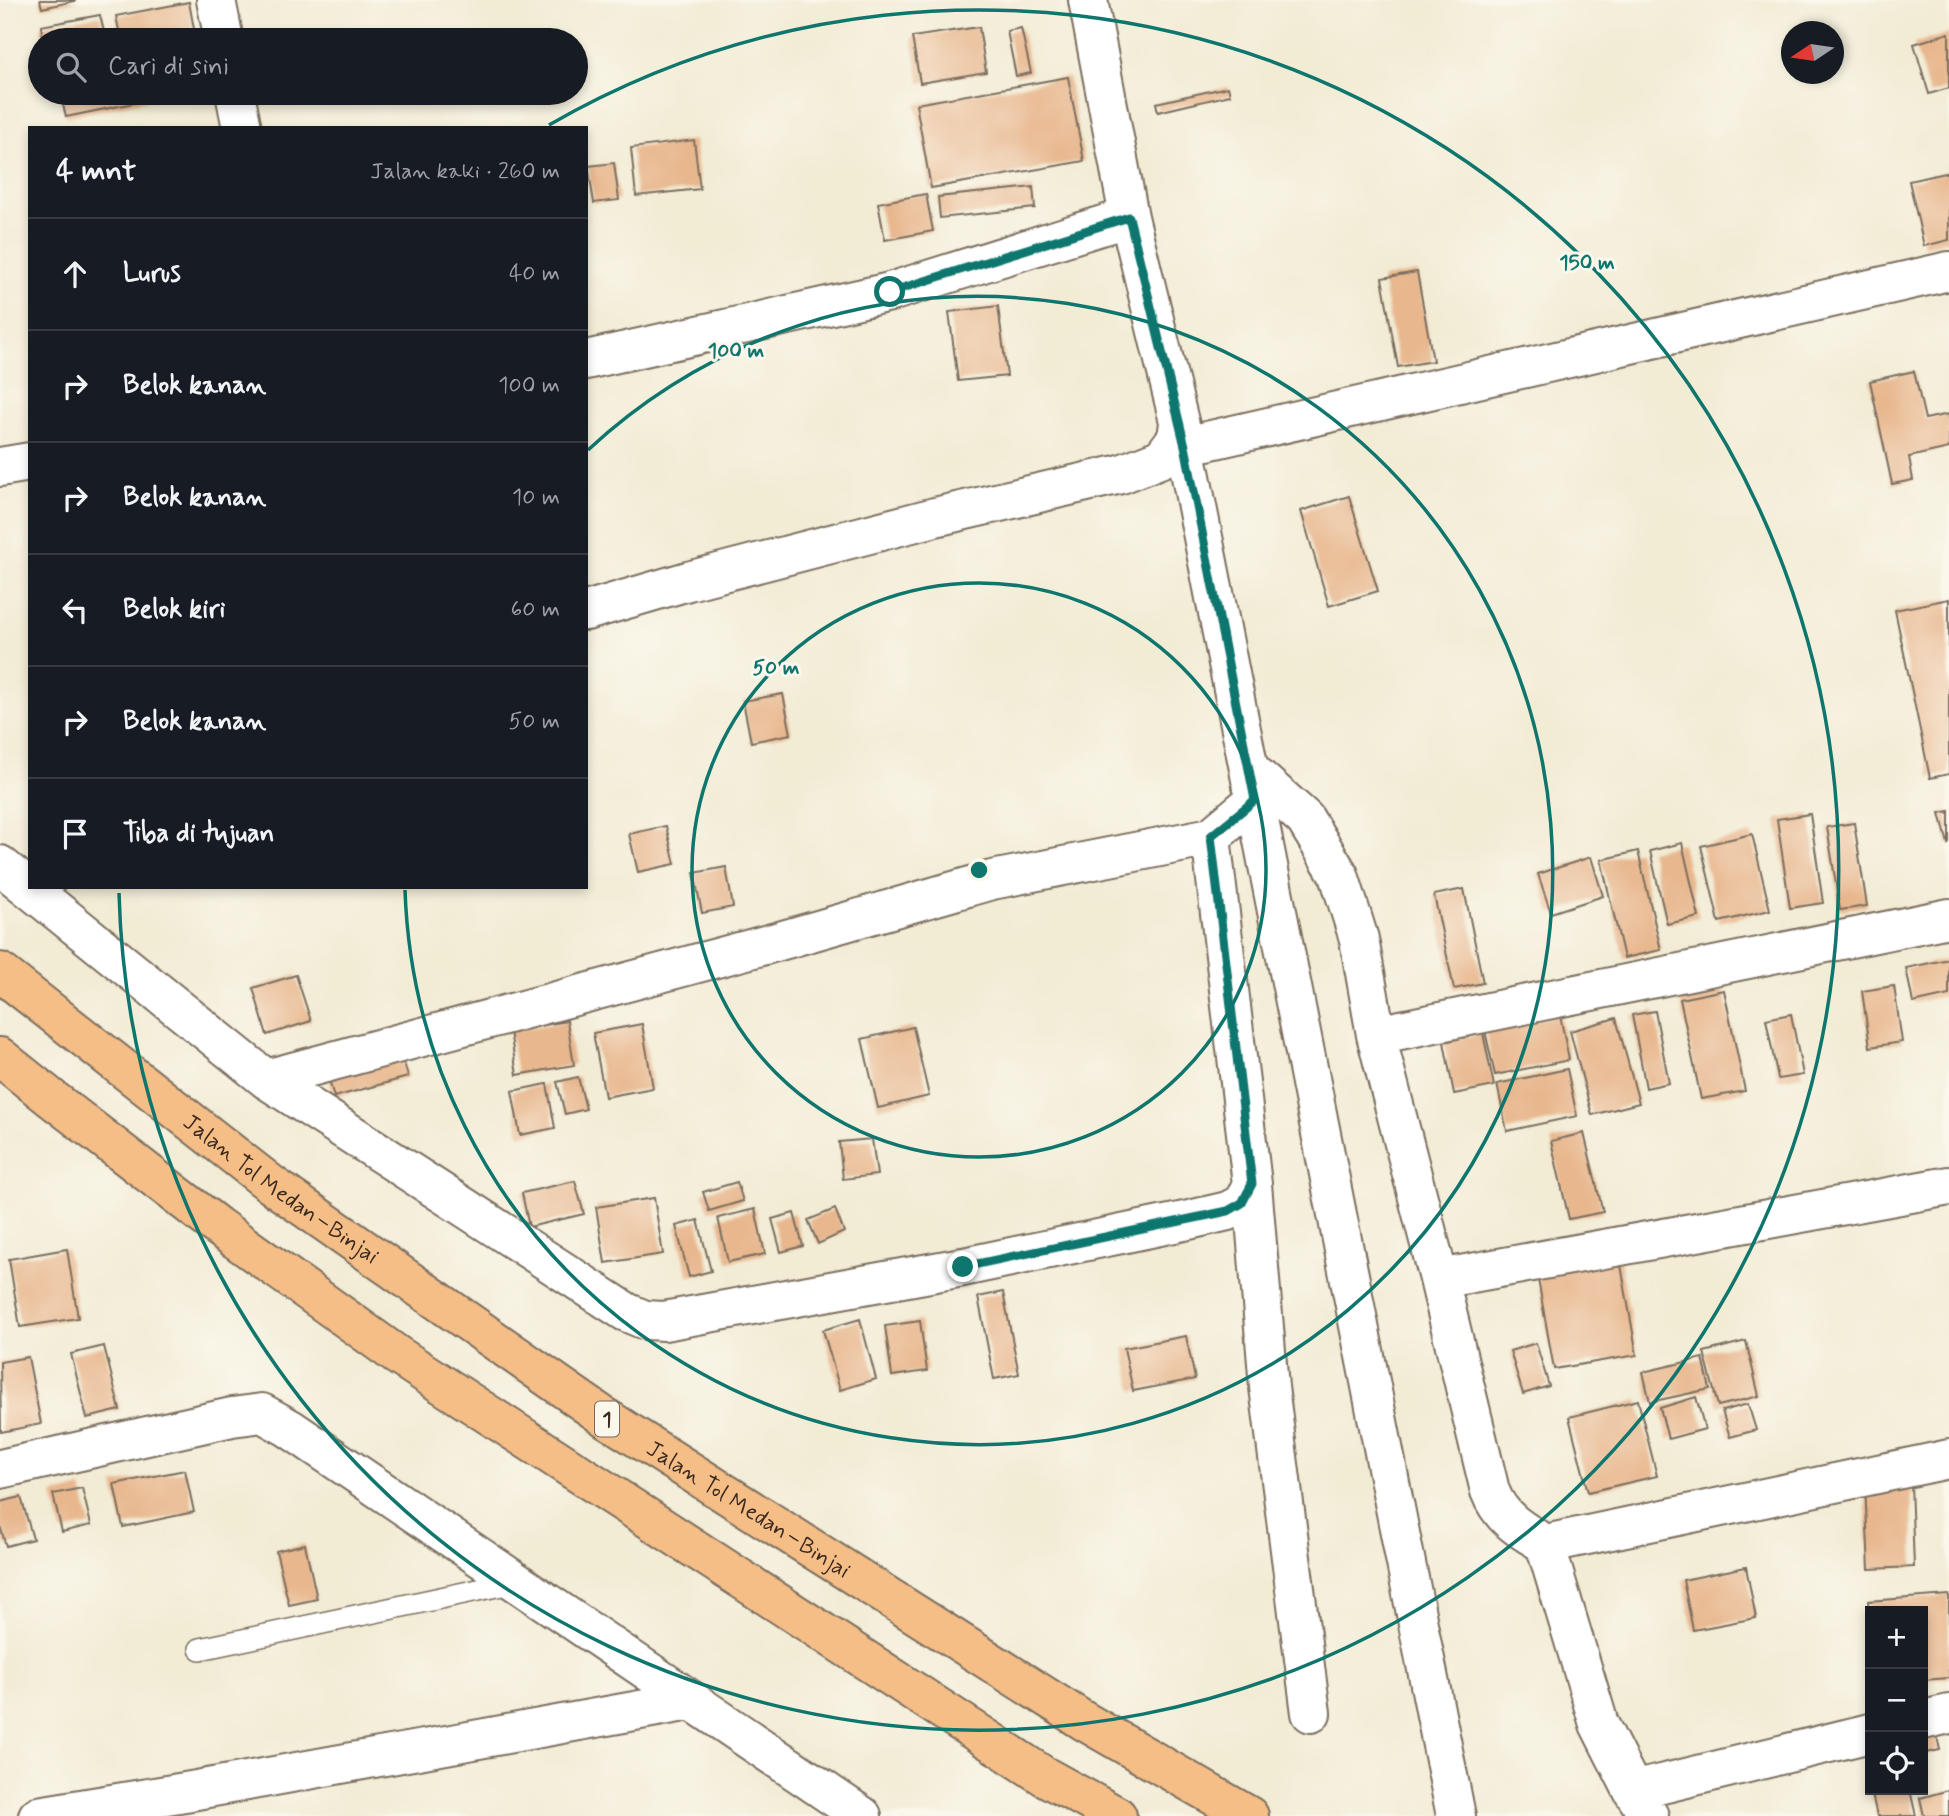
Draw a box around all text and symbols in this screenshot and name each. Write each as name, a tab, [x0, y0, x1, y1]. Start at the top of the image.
north arrow	[1781, 21, 1844, 84]
search box	[28, 28, 588, 105]
icon: search	[52, 48, 90, 86]
text: Cari di sini	[108, 50, 229, 84]
text: 4 mnt	[56, 152, 136, 191]
text: Jalan kaki · 260 m	[370, 157, 560, 187]
text: 150 m	[1559, 249, 1615, 277]
icon: ahead	[56, 255, 94, 293]
text: Lurus	[123, 257, 181, 291]
text: 40 m	[509, 259, 560, 289]
route start	[874, 276, 905, 307]
text: 100 m	[708, 337, 764, 365]
icon: right	[56, 367, 94, 405]
text: Belok kanan	[123, 369, 266, 403]
text: 100 m	[498, 371, 560, 401]
icon: right	[56, 479, 94, 517]
text: Belok kanan	[123, 481, 266, 515]
text: 10 m	[512, 483, 560, 513]
icon: left	[56, 591, 94, 629]
text: Belok kiri	[123, 593, 225, 627]
text: 60 m	[511, 595, 560, 625]
text: 50 m	[753, 654, 800, 682]
icon: right	[56, 703, 94, 741]
text: Belok kanan	[123, 705, 266, 739]
text: 50 m	[509, 707, 560, 737]
icon: arrive	[56, 815, 94, 853]
text: Tiba di tujuan	[123, 817, 274, 851]
centre of rings	[967, 858, 991, 882]
street label: Jalan Tol Medan–Binjai	[176, 1108, 384, 1272]
route end	[947, 1251, 978, 1282]
road number: 1	[595, 1402, 619, 1436]
street label: Jalan Tol Medan–Binjai	[640, 1434, 856, 1586]
map controls	[1865, 1606, 1928, 1795]
button: +	[1865, 1606, 1928, 1669]
button: −	[1865, 1669, 1928, 1732]
button: locate	[1865, 1732, 1928, 1795]

